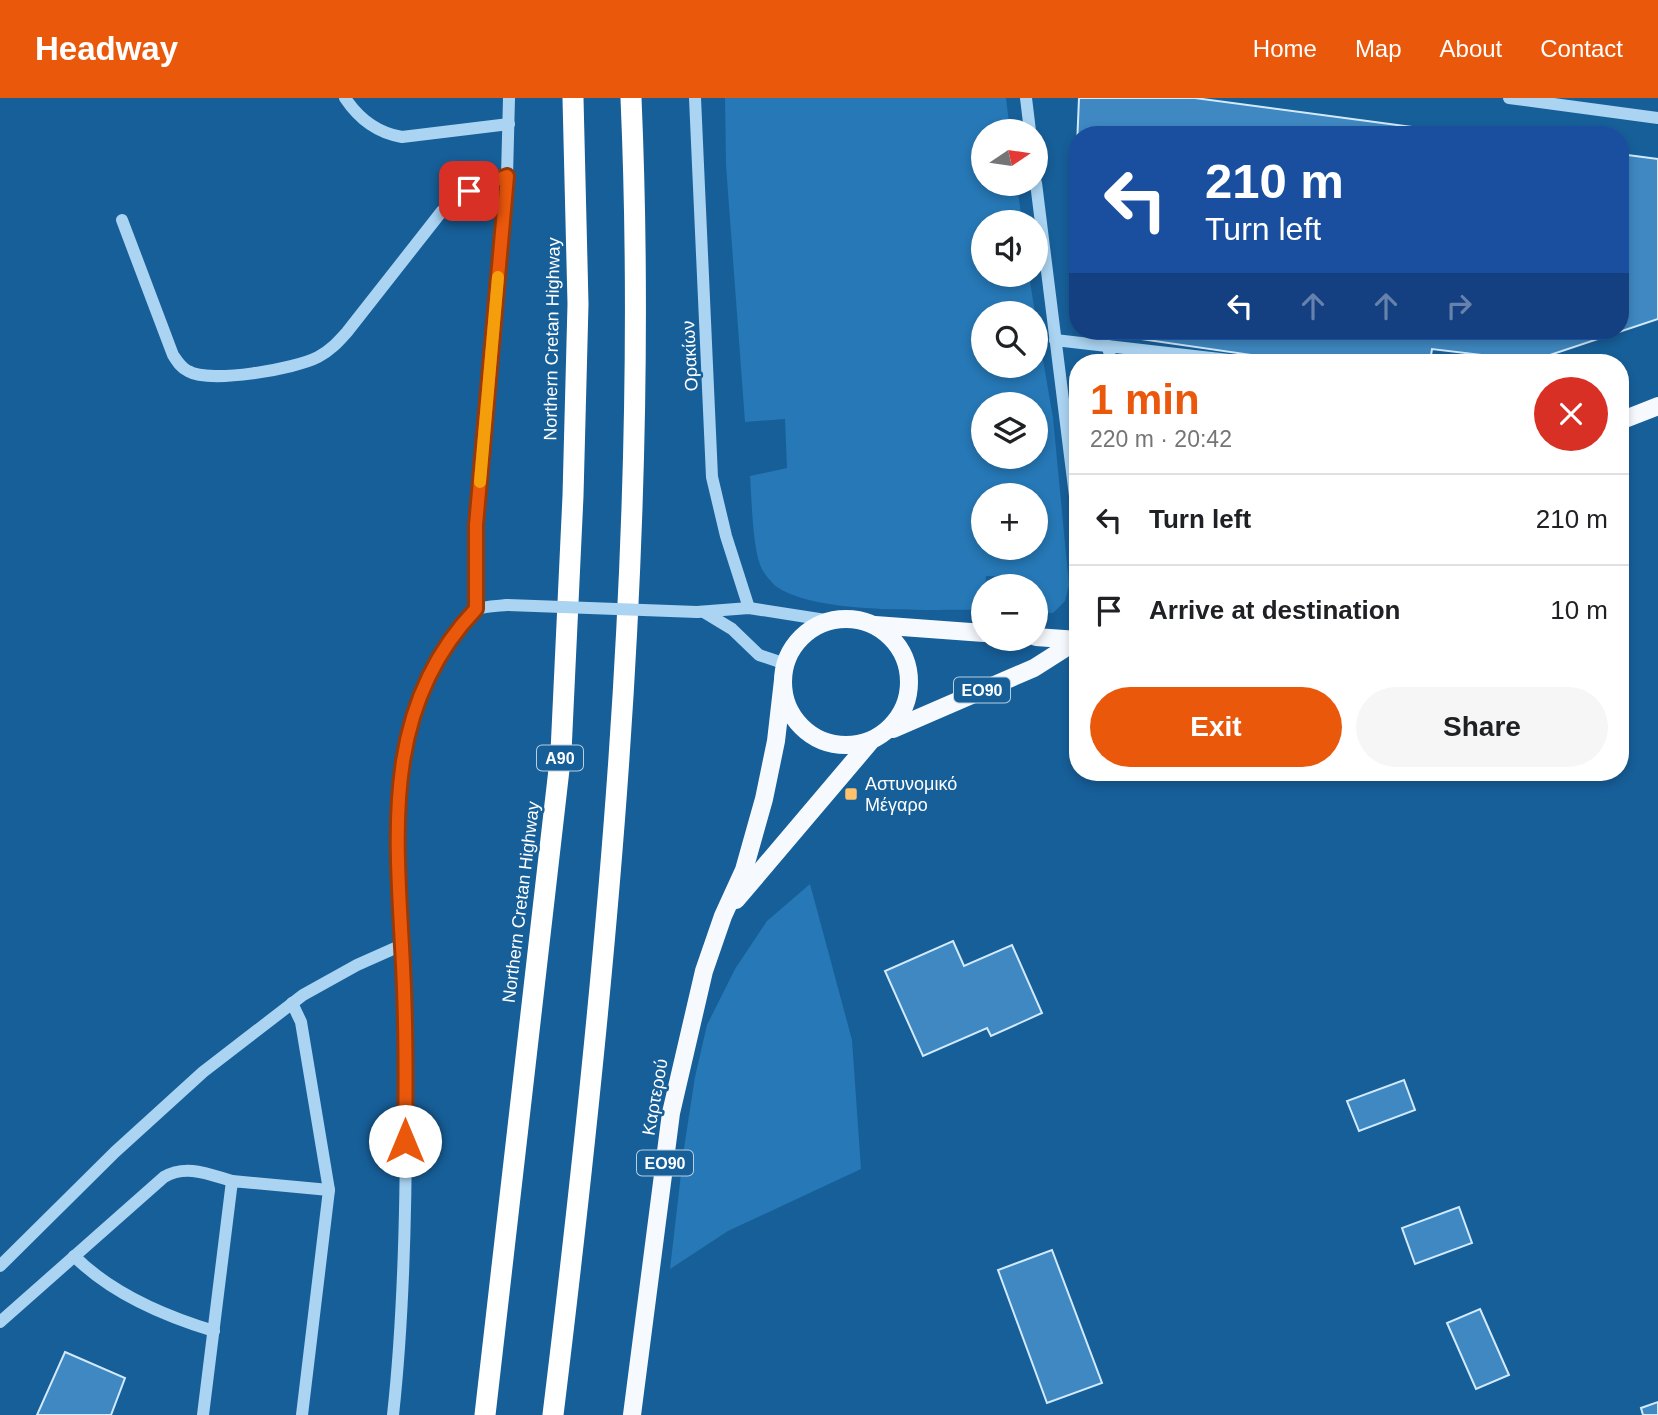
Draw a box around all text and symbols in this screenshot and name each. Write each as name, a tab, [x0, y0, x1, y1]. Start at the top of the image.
text: Headway	[35, 30, 178, 67]
text: Home	[1253, 35, 1317, 62]
text: Map	[1355, 35, 1402, 62]
text: About	[1440, 35, 1502, 62]
text: Contact	[1540, 35, 1623, 62]
north arrow	[971, 119, 1048, 196]
map controls	[971, 119, 1048, 651]
icon: left	[1090, 154, 1181, 245]
text: 210 m	[1205, 154, 1344, 208]
pin	[439, 161, 499, 221]
icon: arrive	[450, 172, 488, 210]
button: sound	[971, 210, 1048, 287]
text: Turn left	[1205, 211, 1321, 247]
street label: Northern Cretan Highway	[540, 237, 564, 441]
icon: left	[1221, 287, 1259, 325]
icon: ahead	[1294, 287, 1332, 325]
icon: ahead	[1367, 287, 1405, 325]
icon: right	[1440, 287, 1478, 325]
button: search	[971, 301, 1048, 378]
street label: Ορακίων	[678, 320, 702, 392]
text: 1 min	[1090, 376, 1200, 423]
button: close	[1534, 377, 1608, 451]
button: layers	[971, 392, 1048, 469]
text: 220 m · 20:42	[1090, 426, 1232, 452]
button: +	[971, 483, 1048, 560]
icon: left	[1090, 501, 1128, 539]
text: Turn left	[1149, 504, 1251, 534]
text: 210 m	[1536, 504, 1608, 534]
button: −	[971, 574, 1048, 651]
icon: arrive	[1090, 592, 1128, 630]
text: Arrive at destination	[1149, 595, 1400, 625]
text: 10 m	[1550, 595, 1608, 625]
road number: ΕΟ90	[954, 678, 1010, 702]
button: Exit	[1090, 687, 1342, 767]
button: Share	[1356, 687, 1608, 767]
road number: Α90	[537, 746, 583, 771]
place label: Αστυνομικό Μέγαρο	[865, 774, 957, 815]
marker: Αστυνομικό Μέγαρο	[843, 786, 859, 802]
street label: Northern Cretan Highway	[499, 800, 543, 1004]
street label: Καρτερού	[638, 1057, 672, 1137]
position arrow	[368, 1104, 442, 1178]
road number: ΕΟ90	[637, 1150, 693, 1176]

